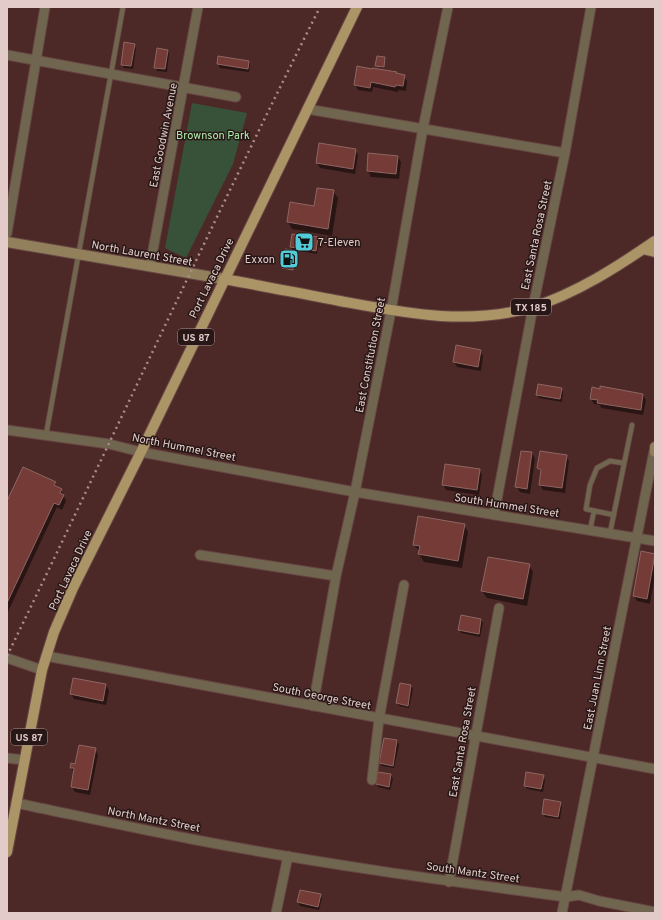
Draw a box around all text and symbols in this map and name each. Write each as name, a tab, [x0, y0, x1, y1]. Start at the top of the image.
street label: East Goodwin Avenue	[147, 82, 181, 189]
park label: Brownson Park	[176, 129, 250, 143]
street label: East Santa Rosa Street	[519, 179, 555, 291]
supermarket icon: 7-Eleven	[293, 231, 315, 253]
street label: Port Lavaca Drive	[186, 236, 237, 321]
place label: 7-Eleven	[318, 236, 360, 250]
street label: North Laurent Street	[90, 238, 193, 270]
fuel station icon: Exxon	[278, 248, 300, 270]
place label: Exxon	[245, 253, 275, 267]
street label: East Constitution Street	[353, 296, 389, 414]
road number: TX 185	[511, 299, 551, 315]
road number: US 87	[178, 329, 214, 345]
street label: North Hummel Street	[131, 431, 237, 465]
street label: South Hummel Street	[453, 491, 560, 521]
street label: Port Lavaca Drive	[46, 528, 96, 613]
street label: East Juan Linn Street	[581, 625, 615, 731]
street label: South George Street	[271, 681, 372, 713]
street label: East Santa Rosa Street	[446, 686, 480, 798]
road number: US 87	[11, 729, 47, 745]
street label: North Mantz Street	[106, 804, 201, 836]
street label: South Mantz Street	[425, 859, 521, 886]

